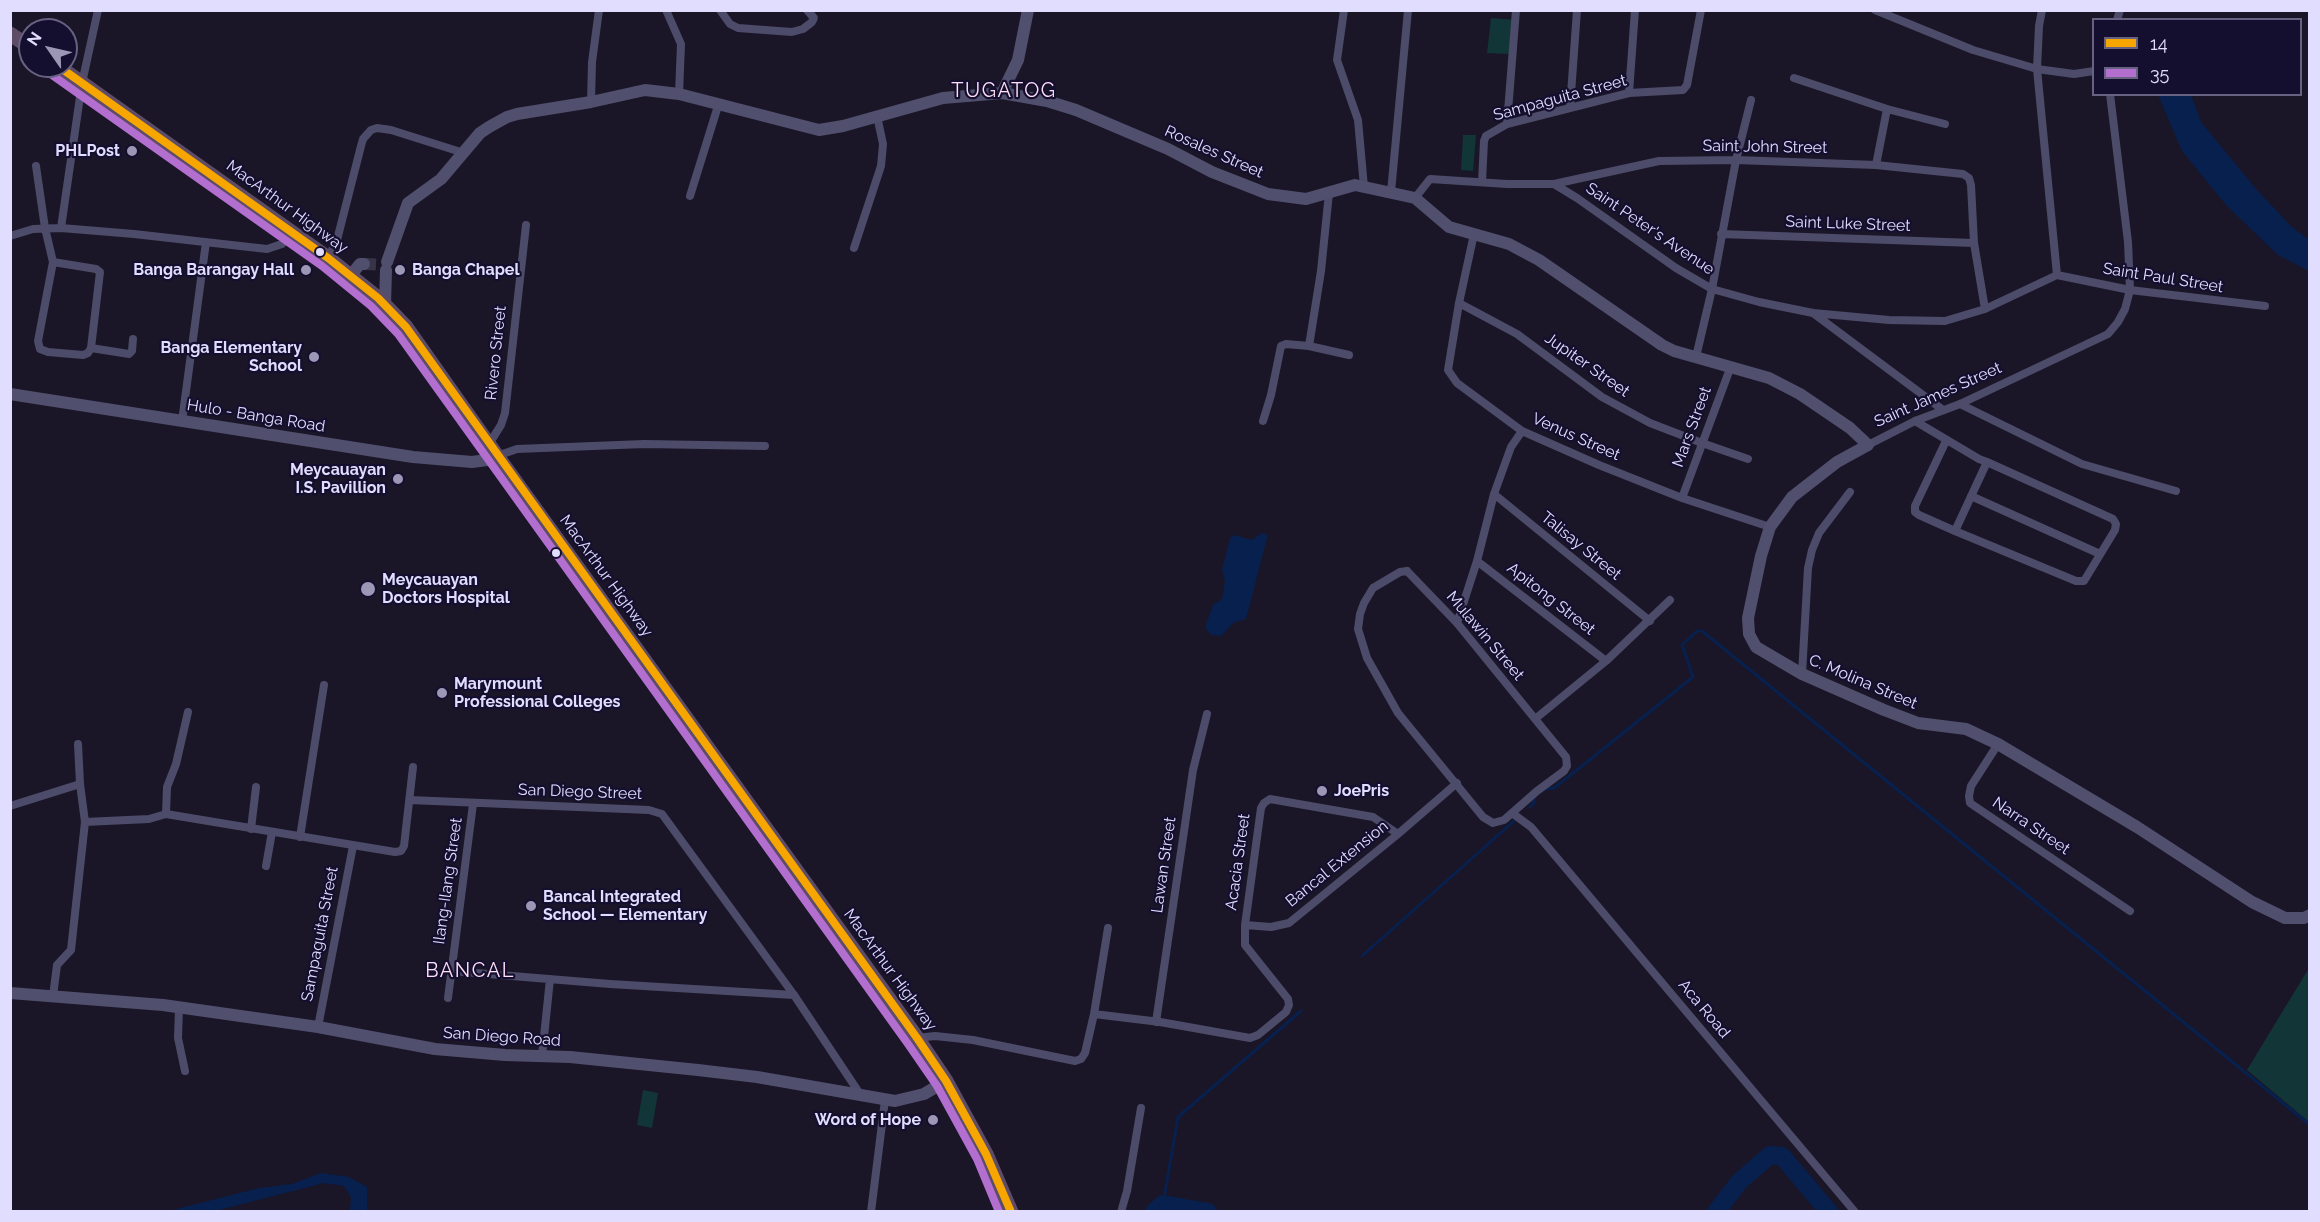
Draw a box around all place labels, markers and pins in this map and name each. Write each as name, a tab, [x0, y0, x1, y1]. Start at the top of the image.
place label: PHLPost	[55, 141, 120, 161]
marker: PHLPost	[125, 144, 139, 158]
unlabelled marker	[314, 246, 326, 258]
place label: Banga Barangay Hall	[133, 260, 294, 280]
place label: Banga Chapel	[412, 260, 520, 280]
marker: Banga Barangay Hall	[299, 263, 313, 277]
marker: Banga Chapel	[393, 263, 407, 277]
place label: Banga Elementary School	[160, 338, 302, 376]
marker: Banga Elementary School	[307, 350, 321, 364]
place label: Meycauayan I.S. Pavillion	[290, 460, 386, 498]
marker: Meycauayan I.S. Pavillion	[391, 472, 405, 486]
unlabelled marker	[550, 547, 562, 559]
place label: Meycauayan Doctors Hospital	[382, 570, 510, 608]
marker: Meycauayan Doctors Hospital	[359, 580, 377, 598]
place label: Marymount Professional Colleges	[454, 674, 620, 712]
marker: Marymount Professional Colleges	[435, 686, 449, 700]
place label: JoePris	[1334, 781, 1389, 801]
marker: JoePris	[1315, 784, 1329, 798]
place label: Bancal Integrated School — Elementary	[543, 887, 707, 925]
marker: Bancal Integrated School — Elementary	[524, 899, 538, 913]
place label: Word of Hope	[815, 1110, 921, 1130]
marker: Word of Hope	[926, 1113, 940, 1127]

